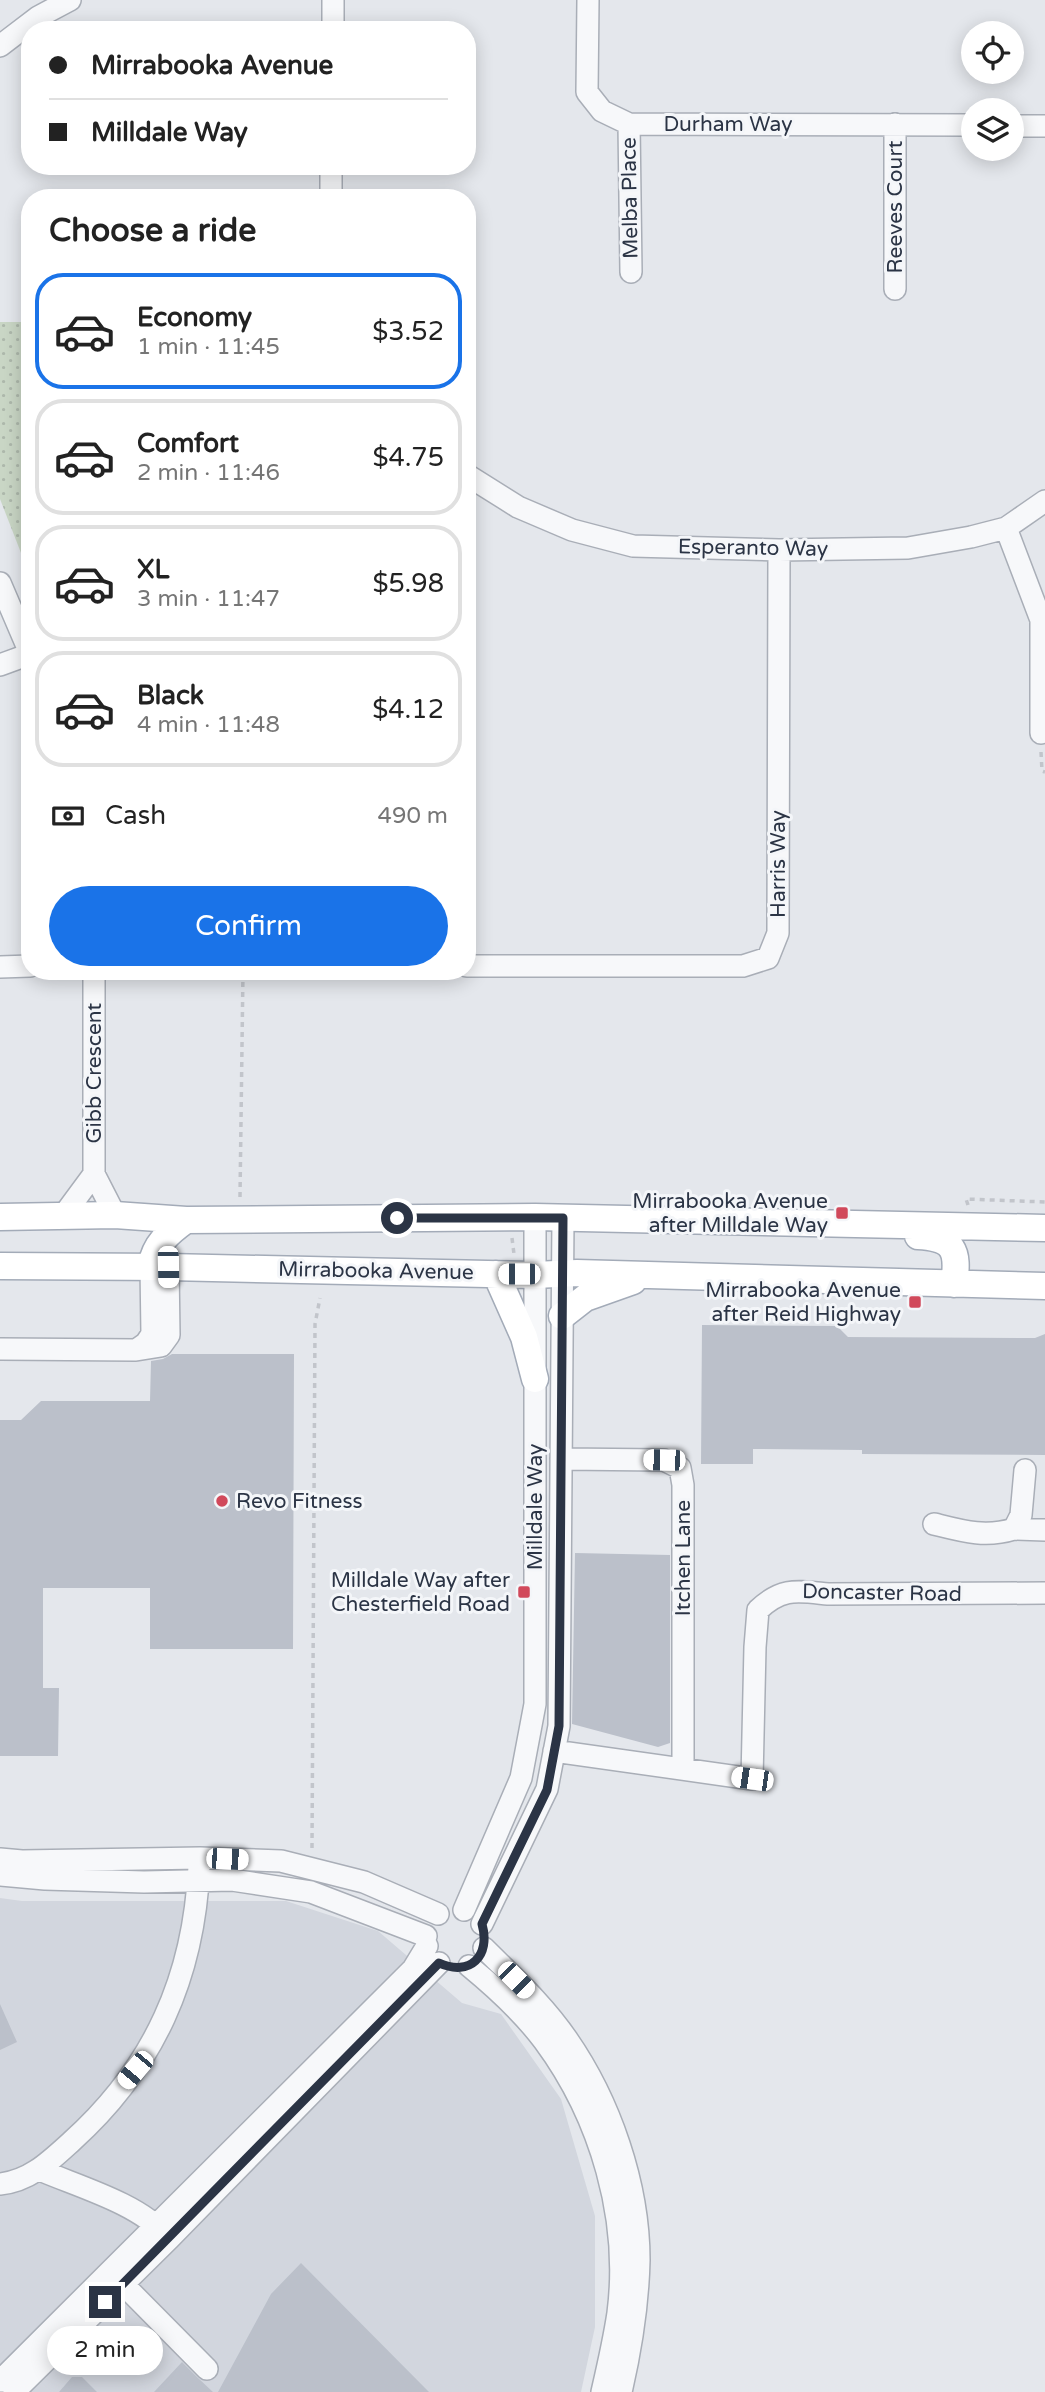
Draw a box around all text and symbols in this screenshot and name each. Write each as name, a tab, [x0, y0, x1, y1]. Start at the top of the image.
map controls	[961, 21, 1024, 161]
button: locate	[961, 21, 1024, 84]
text: Mirrabooka Avenue	[91, 50, 333, 81]
button: layers	[961, 98, 1024, 161]
street label: Durham Way	[663, 112, 793, 137]
text: Milldale Way	[91, 117, 248, 148]
street label: Melba Place	[616, 137, 644, 259]
street label: Reeves Court	[883, 141, 908, 273]
text: Choose a ride	[49, 212, 256, 250]
icon: car	[53, 300, 116, 363]
text: Economy	[137, 302, 252, 333]
text: $3.52	[372, 316, 444, 347]
text: 1 min · 11:45	[137, 333, 280, 361]
icon: car	[53, 426, 116, 489]
text: Comfort	[137, 428, 239, 459]
text: $4.75	[372, 442, 444, 473]
text: 2 min · 11:46	[137, 459, 280, 487]
street label: Esperanto Way	[678, 534, 828, 562]
icon: car	[53, 552, 116, 615]
text: XL	[137, 554, 169, 585]
text: $5.98	[372, 568, 444, 599]
text: 3 min · 11:47	[137, 585, 280, 613]
icon: car	[53, 678, 116, 741]
text: Black	[137, 680, 204, 711]
text: $4.12	[372, 694, 444, 725]
text: 4 min · 11:48	[137, 711, 280, 739]
icon: cash	[49, 797, 87, 835]
text: Cash	[105, 800, 166, 831]
text: 490 m	[378, 802, 448, 830]
street label: Harris Way	[766, 810, 791, 918]
button: Confirm	[49, 886, 448, 966]
street label: Gibb Crescent	[82, 1003, 107, 1143]
place label: Mirrabooka Avenue after Milldale Way	[632, 1189, 828, 1238]
route start	[381, 1202, 413, 1234]
marker: Mirrabooka Avenue after Milldale Way	[834, 1205, 850, 1221]
car	[158, 1246, 179, 1288]
street label: Mirrabooka Avenue	[278, 1257, 474, 1285]
car	[499, 1264, 541, 1285]
place label: Mirrabooka Avenue after Reid Highway	[705, 1278, 901, 1327]
marker: Mirrabooka Avenue after Reid Highway	[907, 1294, 923, 1310]
street label: Milldale Way	[523, 1444, 548, 1570]
car	[643, 1449, 686, 1471]
place label: Revo Fitness	[236, 1489, 363, 1514]
marker: Revo Fitness	[214, 1493, 230, 1509]
street label: Itchen Lane	[671, 1500, 696, 1616]
place label: Milldale Way after Chesterfield Road	[331, 1568, 510, 1617]
street label: Doncaster Road	[802, 1579, 962, 1607]
marker: Milldale Way after Chesterfield Road	[516, 1584, 532, 1600]
car	[730, 1766, 775, 1792]
car	[206, 1848, 249, 1870]
car	[494, 1958, 539, 2002]
car	[114, 2047, 157, 2093]
route end	[89, 2286, 121, 2318]
callout: 2 min	[47, 2326, 163, 2376]
text: 2 min	[74, 2336, 136, 2364]

